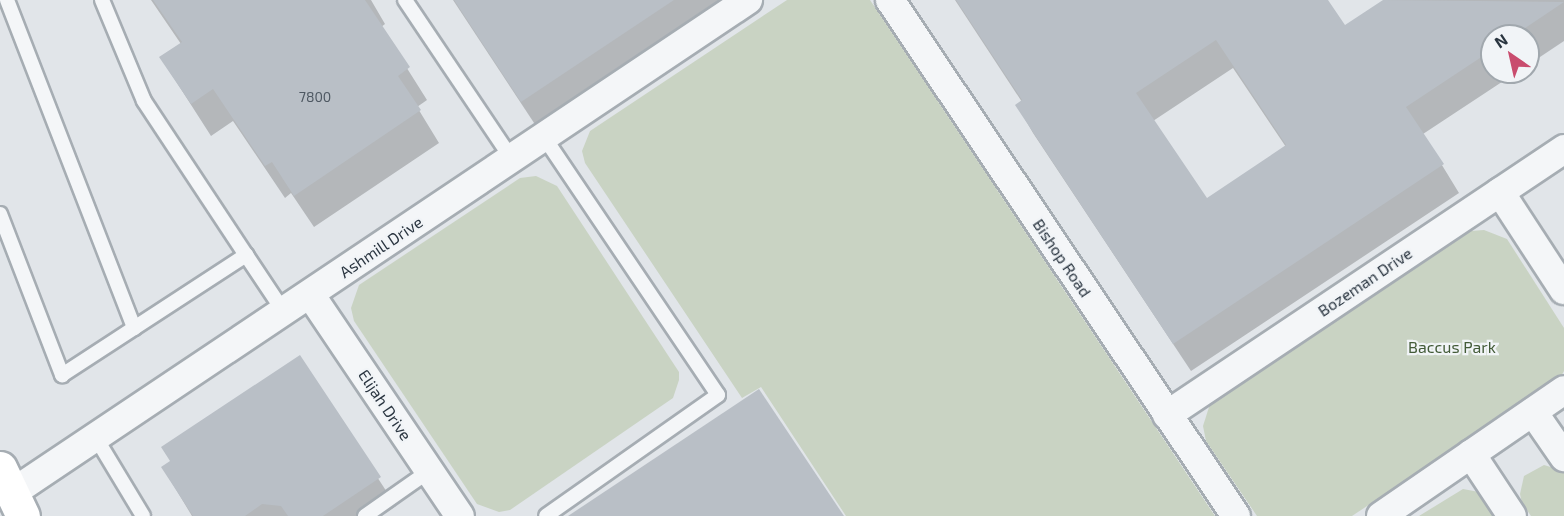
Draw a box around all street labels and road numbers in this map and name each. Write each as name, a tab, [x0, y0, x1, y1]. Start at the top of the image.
street label: Ashmill Drive	[336, 212, 426, 282]
street label: Bishop Road	[1029, 215, 1095, 301]
street label: Bozeman Drive	[1314, 243, 1416, 321]
street label: Elijah Drive	[354, 366, 416, 444]

